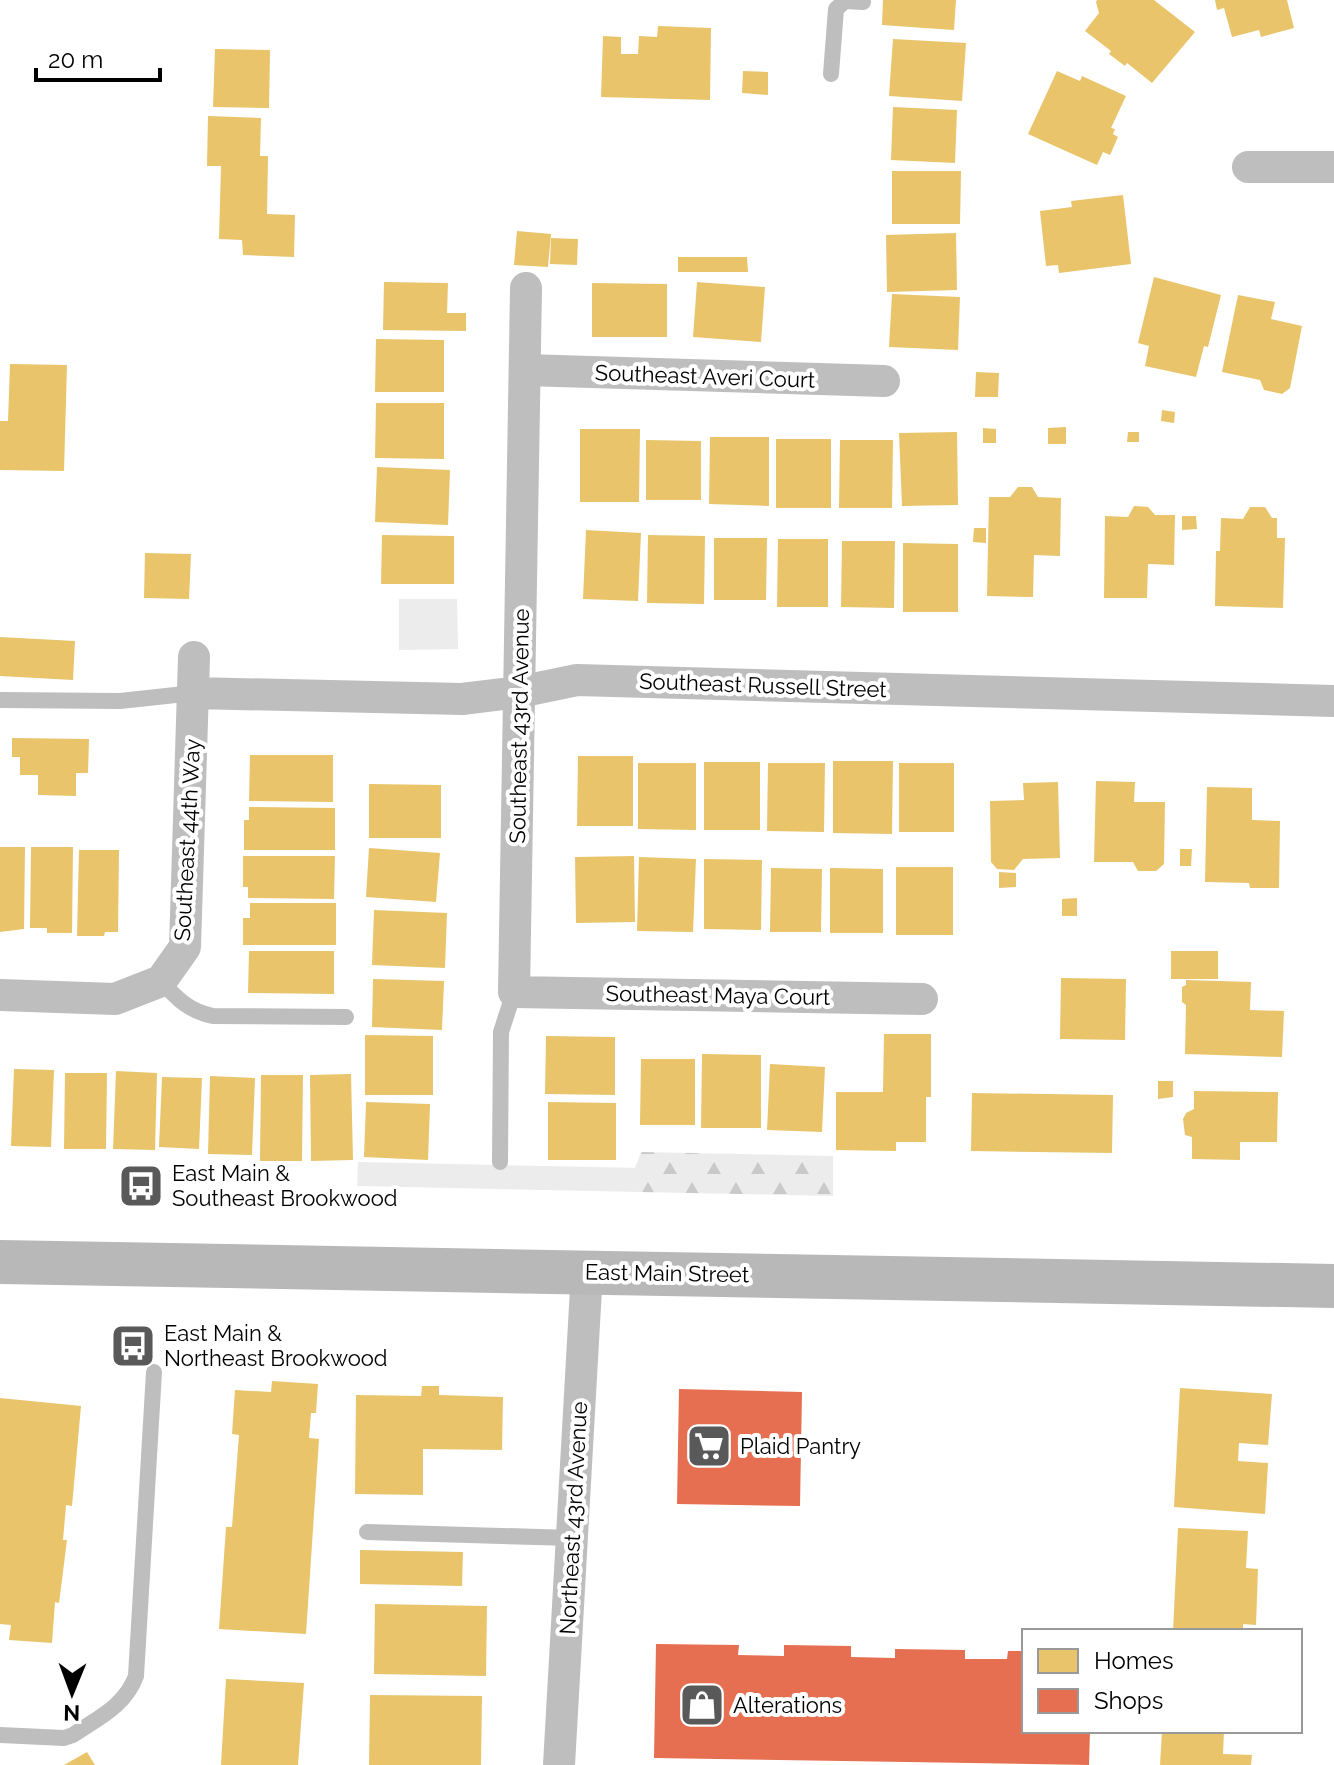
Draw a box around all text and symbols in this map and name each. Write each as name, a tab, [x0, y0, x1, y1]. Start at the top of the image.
scale bar	[36, 32, 160, 82]
text: 20 m	[48, 45, 103, 74]
street label: Southeast Averi Court	[594, 359, 816, 393]
street label: Southeast 43rd Avenue	[504, 608, 534, 844]
street label: Southeast Russell Street	[639, 668, 888, 702]
street label: Southeast 44th Way	[169, 738, 205, 942]
street label: Southeast Maya Court	[605, 980, 831, 1010]
place label: East Main & Southeast Brookwood	[172, 1160, 397, 1211]
bus stop icon: East Main & Southeast Brookwood	[117, 1162, 165, 1210]
street label: East Main Street	[585, 1259, 750, 1287]
place label: East Main & Northeast Brookwood	[164, 1320, 388, 1371]
bus stop icon: East Main & Northeast Brookwood	[109, 1322, 157, 1370]
street label: Northeast 43rd Avenue	[554, 1401, 592, 1635]
supermarket icon: Plaid Pantry	[685, 1422, 733, 1470]
place label: Plaid Pantry	[740, 1433, 861, 1459]
legend	[1022, 1629, 1302, 1733]
text: Homes	[1094, 1646, 1174, 1675]
north arrow	[32, 1653, 112, 1733]
shop icon: Alterations	[678, 1681, 726, 1729]
text: Shops	[1094, 1686, 1163, 1715]
place label: Alterations	[733, 1692, 842, 1718]
text: N	[63, 1700, 80, 1726]

